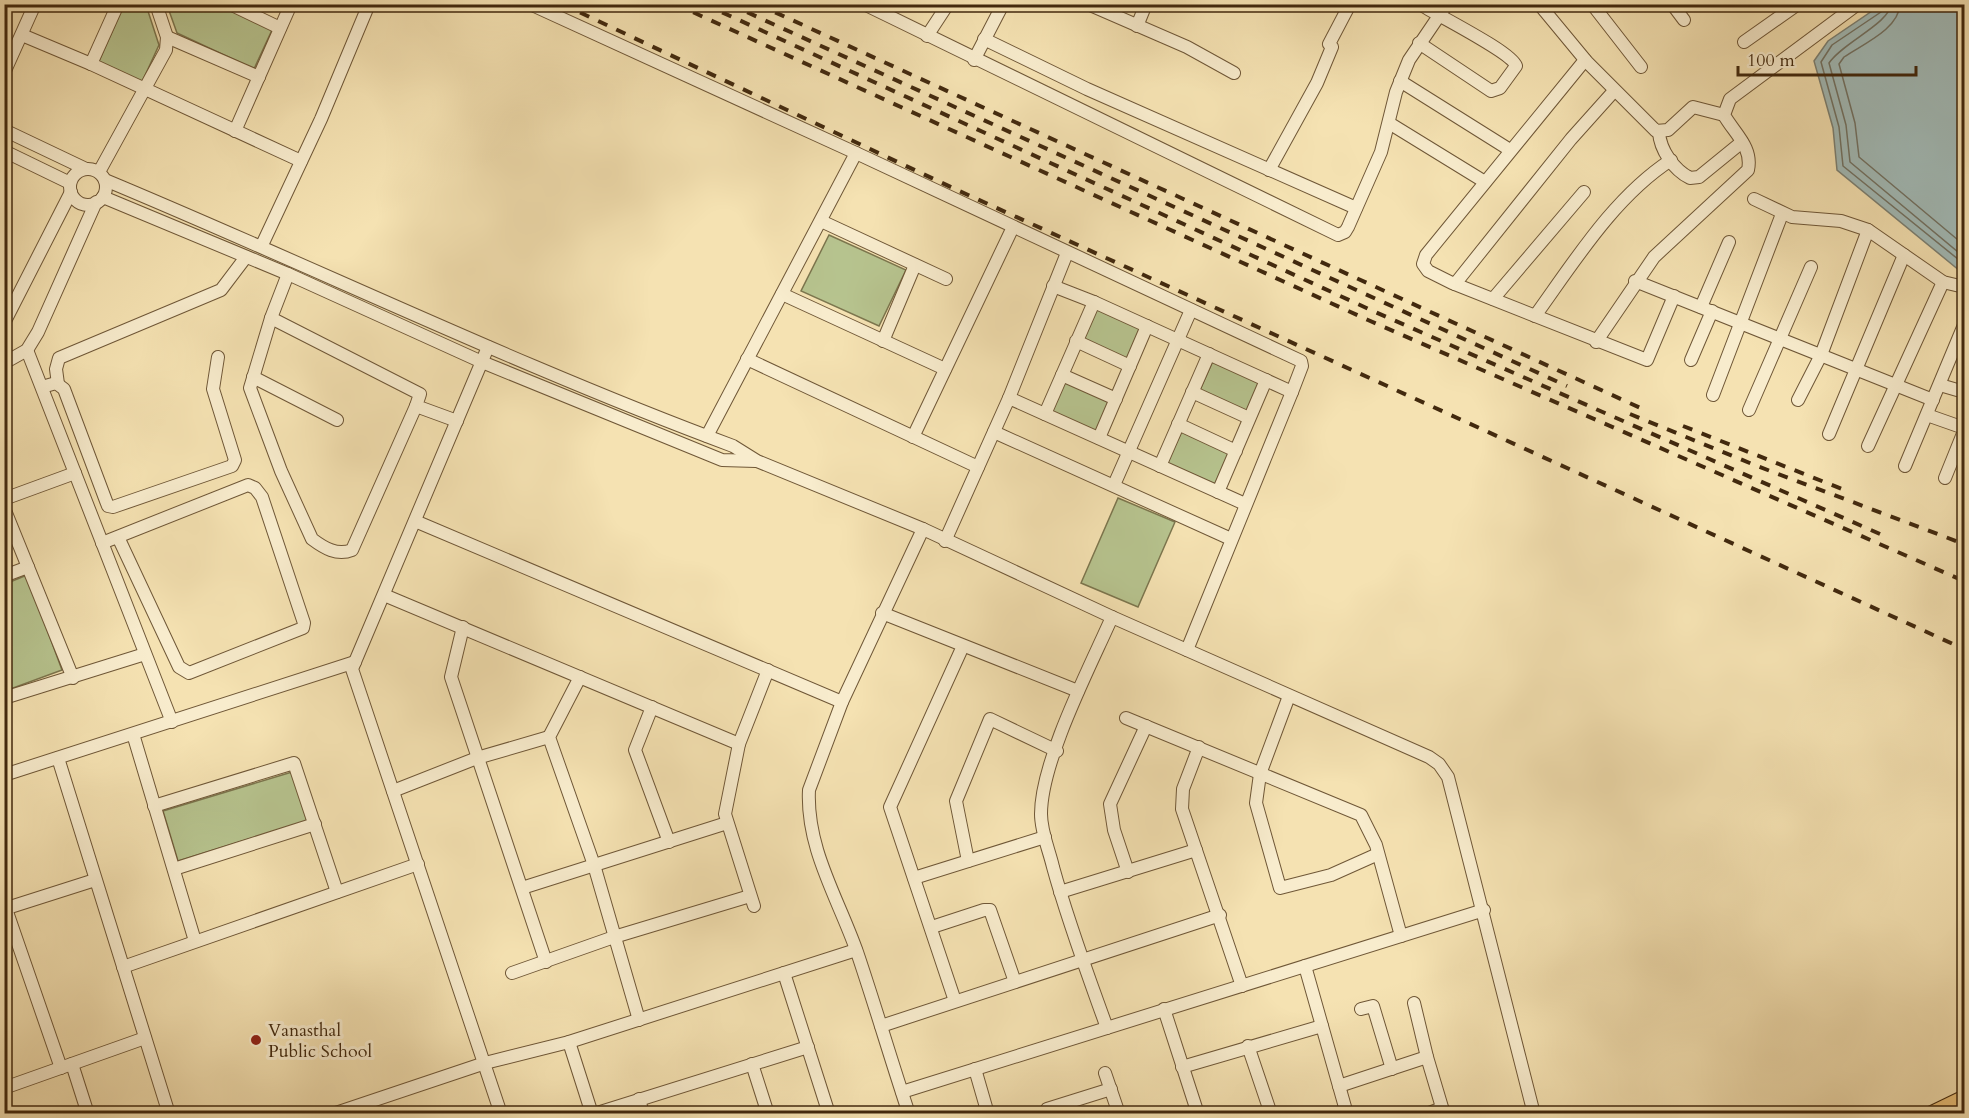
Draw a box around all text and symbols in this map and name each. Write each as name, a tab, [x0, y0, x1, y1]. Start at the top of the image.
scale bar	[1738, 39, 1916, 77]
text: 100 m	[1747, 48, 1795, 73]
place label: Vanasthal Public School	[268, 1018, 372, 1064]
marker: Vanasthal Public School	[249, 1033, 263, 1047]

